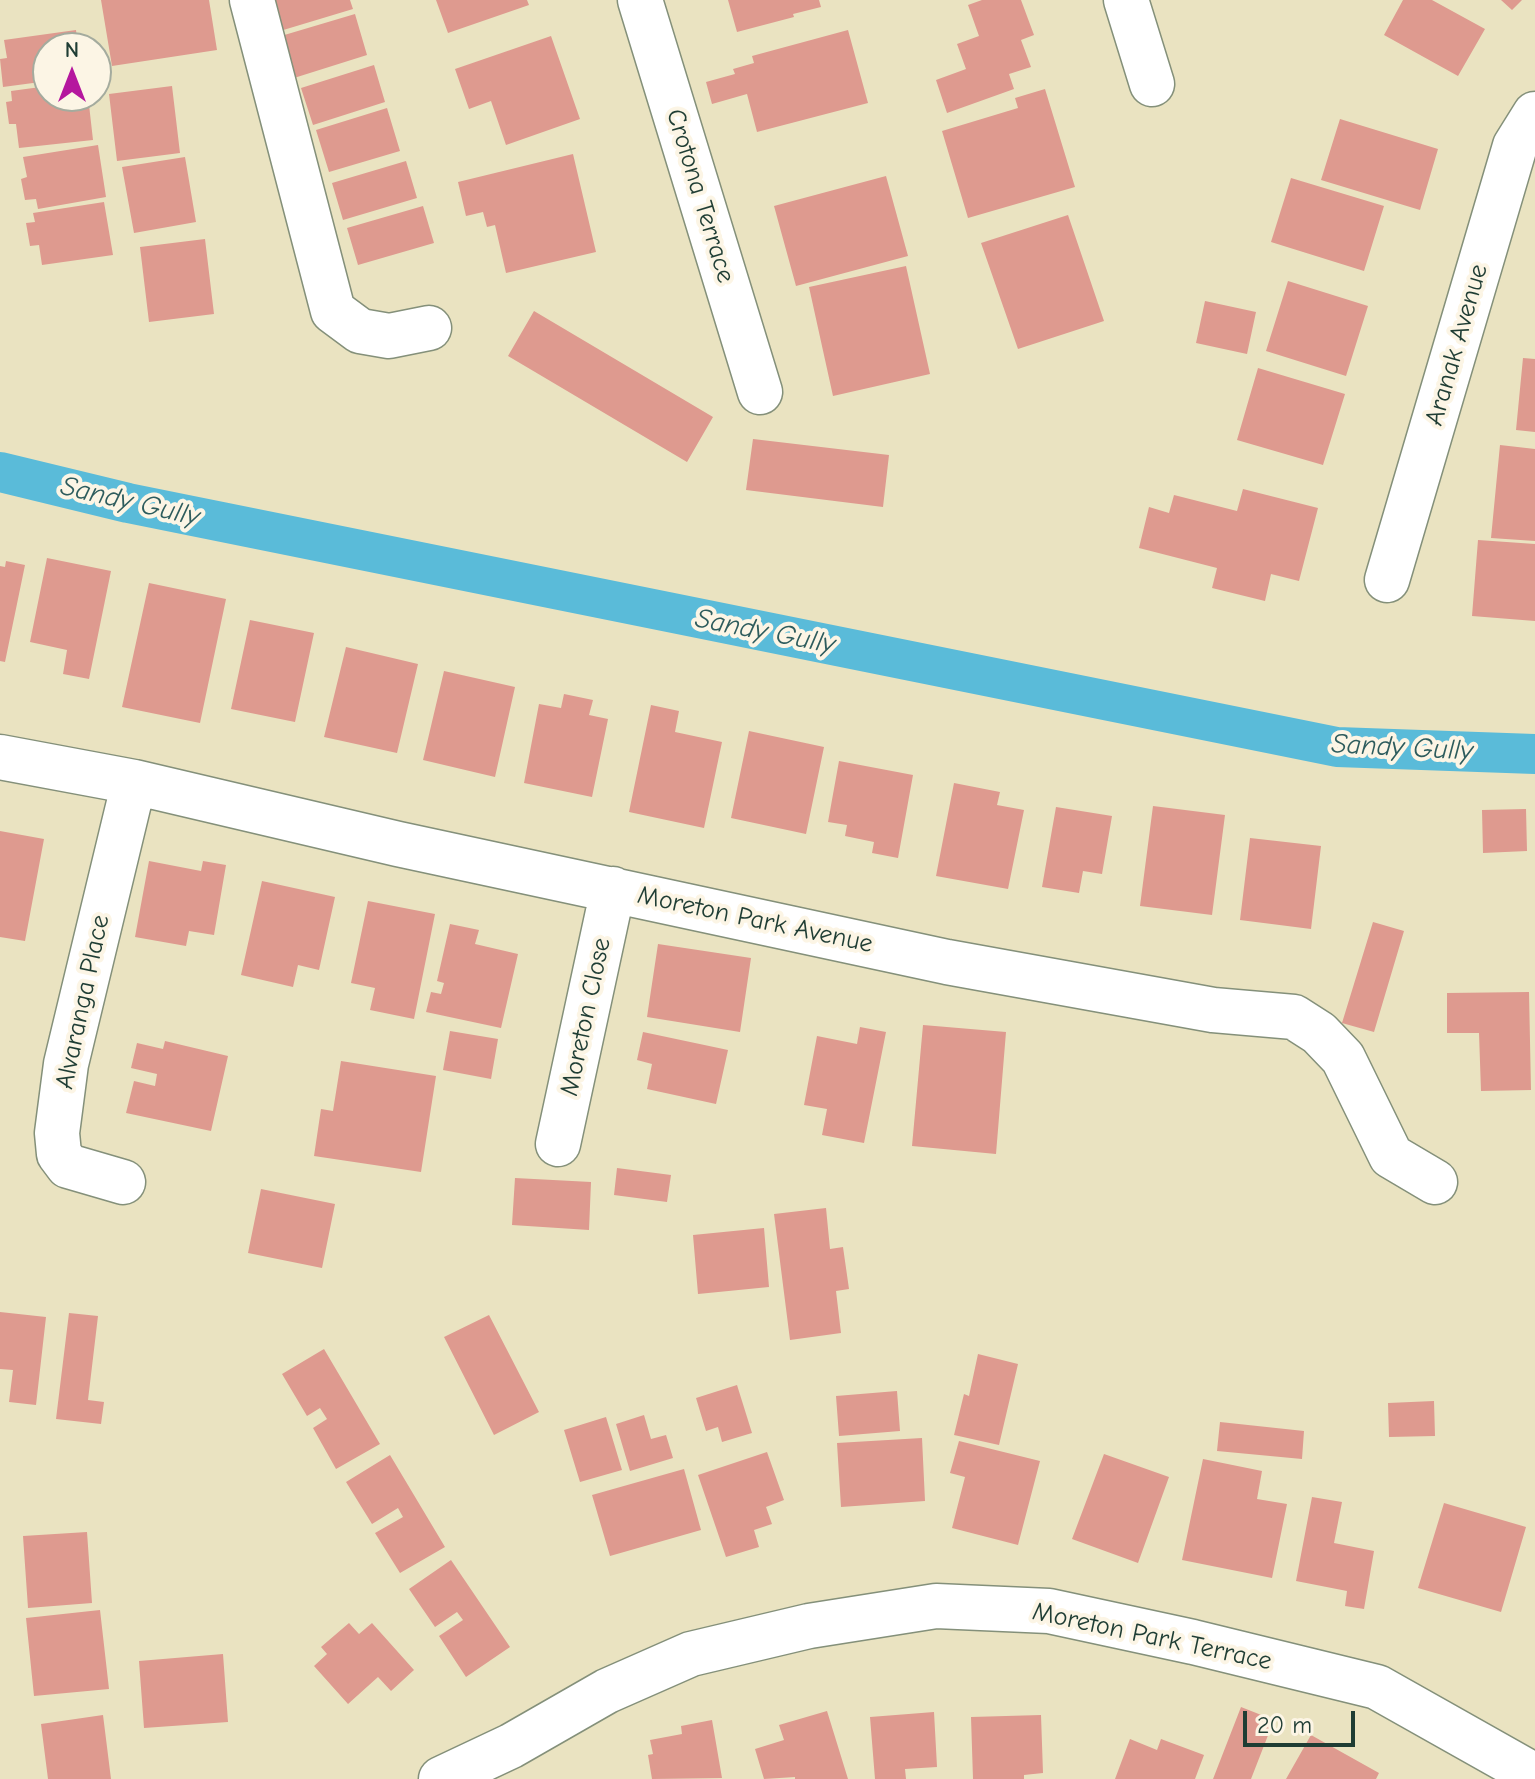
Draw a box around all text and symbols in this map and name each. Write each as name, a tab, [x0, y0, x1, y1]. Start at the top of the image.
north arrow	[32, 32, 112, 112]
text: N	[65, 37, 79, 63]
street label: Crotona Terrace	[659, 105, 741, 287]
street label: Aranak Avenue	[1419, 261, 1495, 429]
water label: Sandy Gully	[57, 470, 203, 534]
water label: Sandy Gully	[692, 602, 838, 662]
water label: Sandy Gully	[1331, 728, 1473, 768]
street label: Moreton Park Avenue	[635, 880, 875, 960]
street label: Alvaranga Place	[49, 912, 117, 1092]
street label: Moreton Close	[554, 935, 618, 1099]
street label: Moreton Park Terrace	[1029, 1596, 1275, 1678]
scale bar	[1247, 1695, 1359, 1745]
text: 20 m	[1257, 1711, 1312, 1739]

